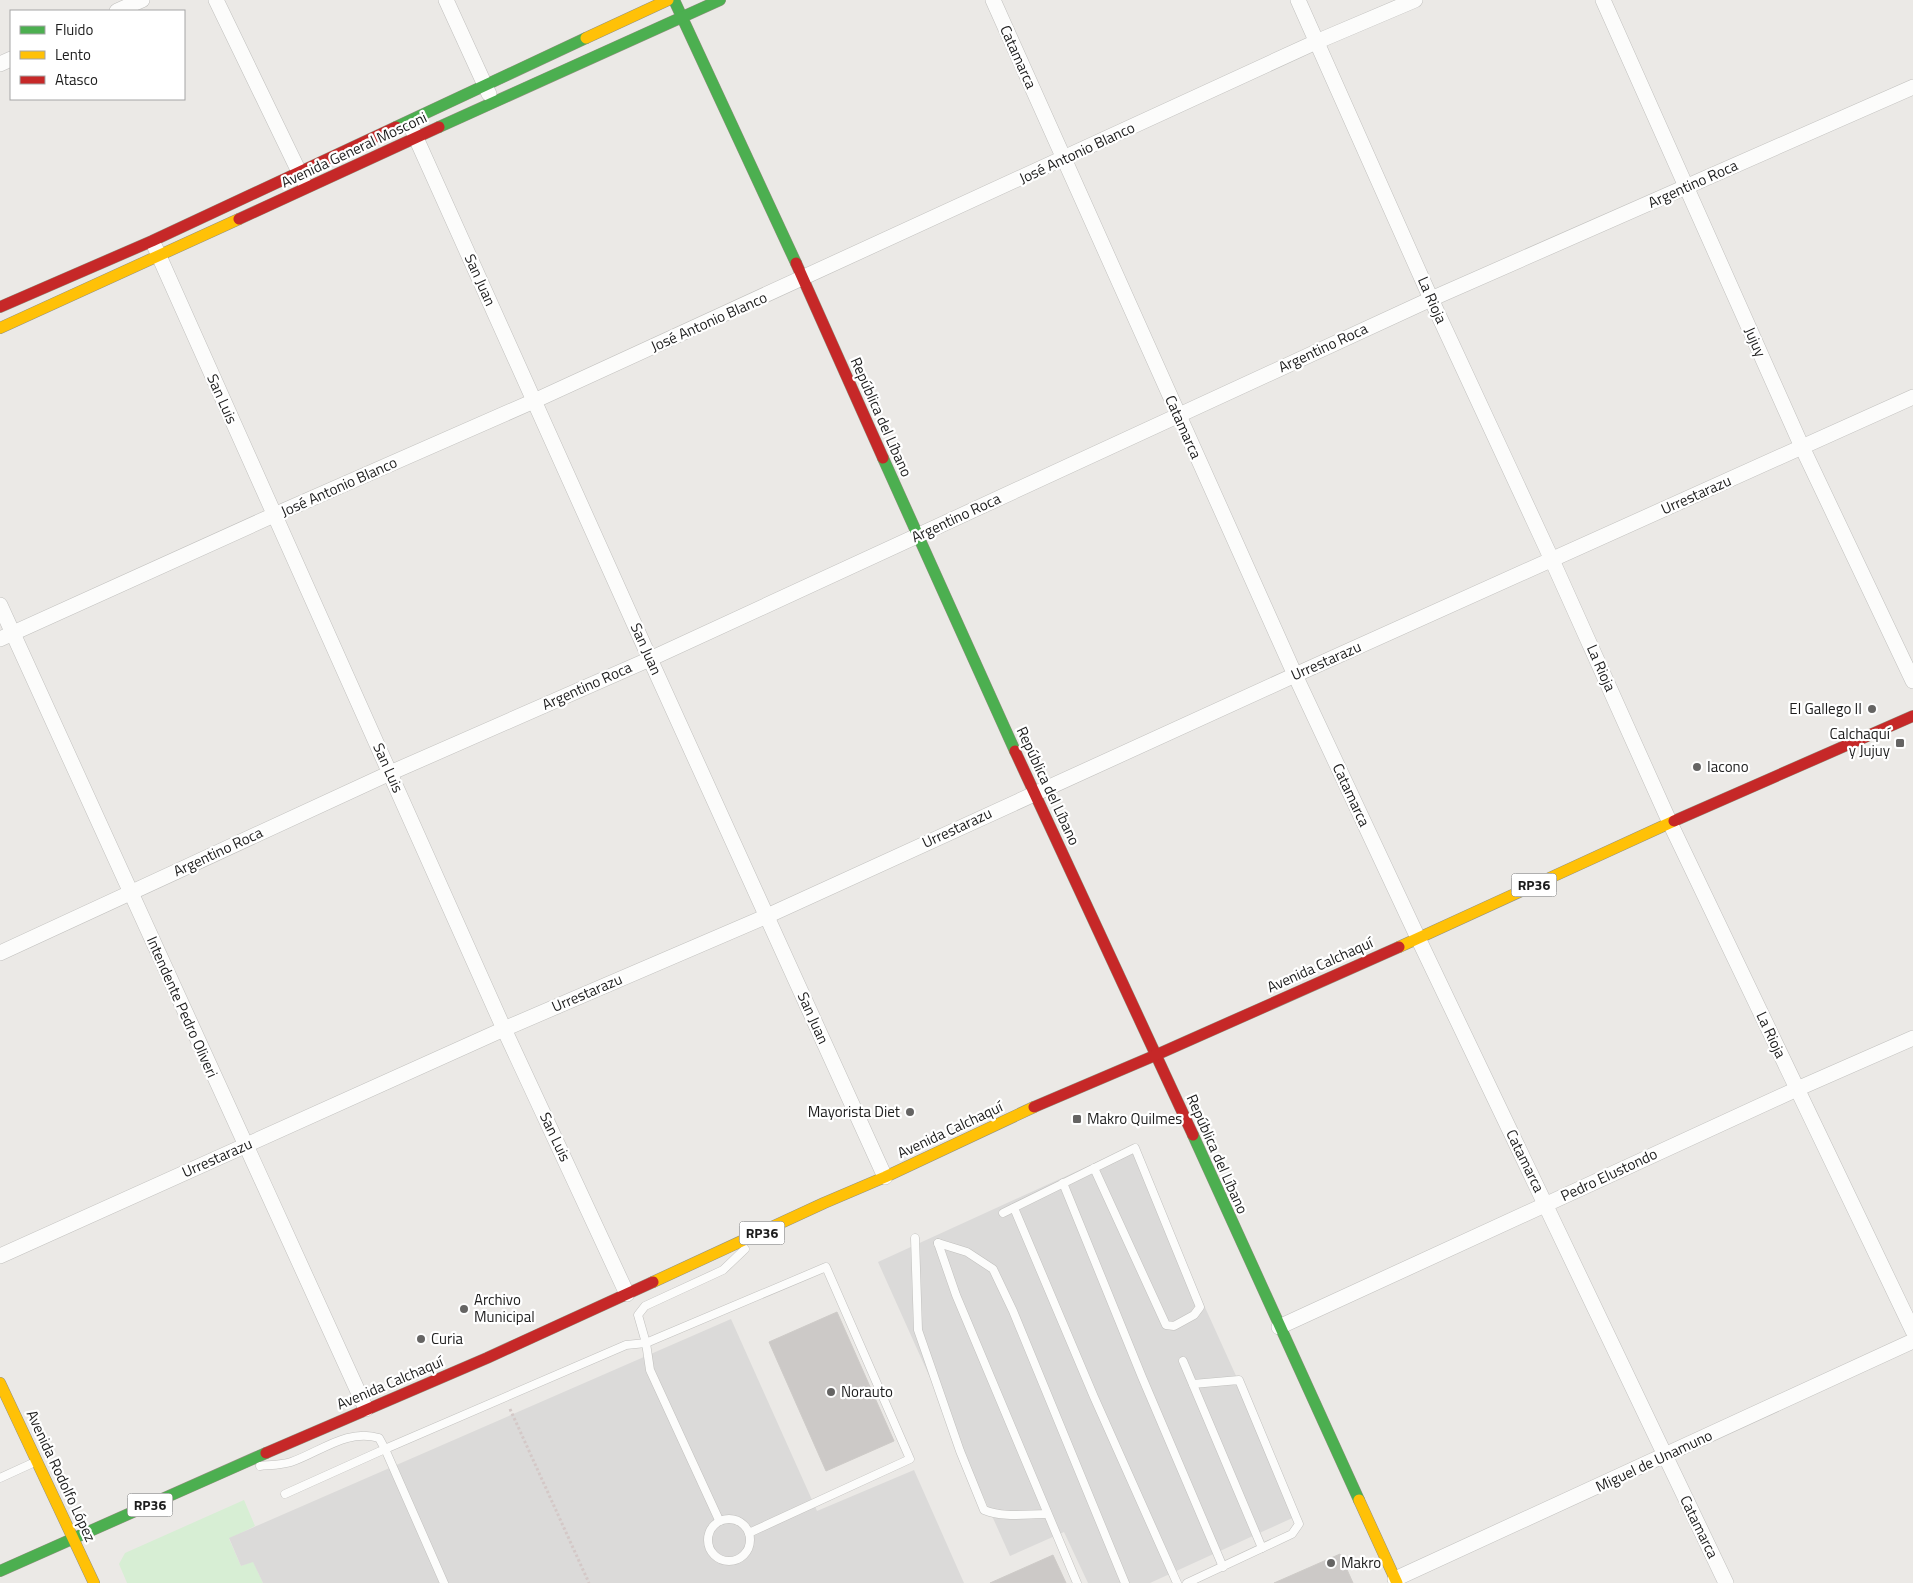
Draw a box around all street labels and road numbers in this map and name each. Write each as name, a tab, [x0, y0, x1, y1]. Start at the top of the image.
street label: Catamarca	[994, 21, 1043, 93]
street label: Avenida General Mosconi	[277, 106, 430, 193]
street label: José Antonio Blanco	[1015, 116, 1139, 189]
street label: Argentino Roca	[1644, 153, 1742, 214]
street label: San Juan	[459, 250, 502, 310]
street label: La Rioja	[1412, 273, 1453, 327]
street label: José Antonio Blanco	[647, 286, 771, 358]
street label: Argentino Roca	[1274, 317, 1372, 378]
street label: Jujuy	[1739, 323, 1772, 361]
street label: República del Líbano	[845, 353, 918, 480]
street label: San Luis	[201, 370, 244, 427]
street label: Catamarca	[1159, 391, 1208, 463]
street label: José Antonio Blanco	[277, 451, 401, 523]
street label: Urrestarazu	[1657, 469, 1735, 520]
street label: Argentino Roca	[907, 487, 1005, 548]
street label: San Juan	[625, 619, 668, 679]
street label: Urrestarazu	[1287, 635, 1365, 686]
street label: La Rioja	[1581, 641, 1622, 695]
street label: Argentino Roca	[538, 655, 636, 716]
street label: República del Líbano	[1011, 723, 1086, 849]
street label: San Luis	[367, 739, 410, 796]
street label: Catamarca	[1327, 759, 1376, 831]
street label: Urrestarazu	[918, 801, 996, 854]
street label: Argentino Roca	[169, 821, 267, 882]
road number: RP36	[1512, 874, 1556, 896]
street label: Avenida Calchaquí	[1263, 930, 1378, 998]
street label: Intendente Pedro Oliveri	[141, 932, 224, 1081]
street label: Urrestarazu	[548, 967, 626, 1018]
street label: San Juan	[792, 988, 835, 1048]
street label: La Rioja	[1751, 1008, 1792, 1062]
street label: República del Líbano	[1181, 1090, 1254, 1217]
street label: Avenida Calchaquí	[893, 1094, 1008, 1164]
street label: San Luis	[534, 1108, 577, 1165]
street label: Catamarca	[1500, 1125, 1551, 1197]
street label: Urrestarazu	[178, 1132, 256, 1183]
street label: Pedro Elustondo	[1557, 1142, 1661, 1207]
road number: RP36	[740, 1222, 784, 1244]
street label: Avenida Calchaquí	[333, 1349, 448, 1415]
street label: Avenida Rodolfo López	[21, 1406, 102, 1546]
street label: Miguel de Unamuno	[1592, 1423, 1716, 1498]
street label: Catamarca	[1674, 1491, 1725, 1563]
road number: RP36	[128, 1494, 172, 1516]

